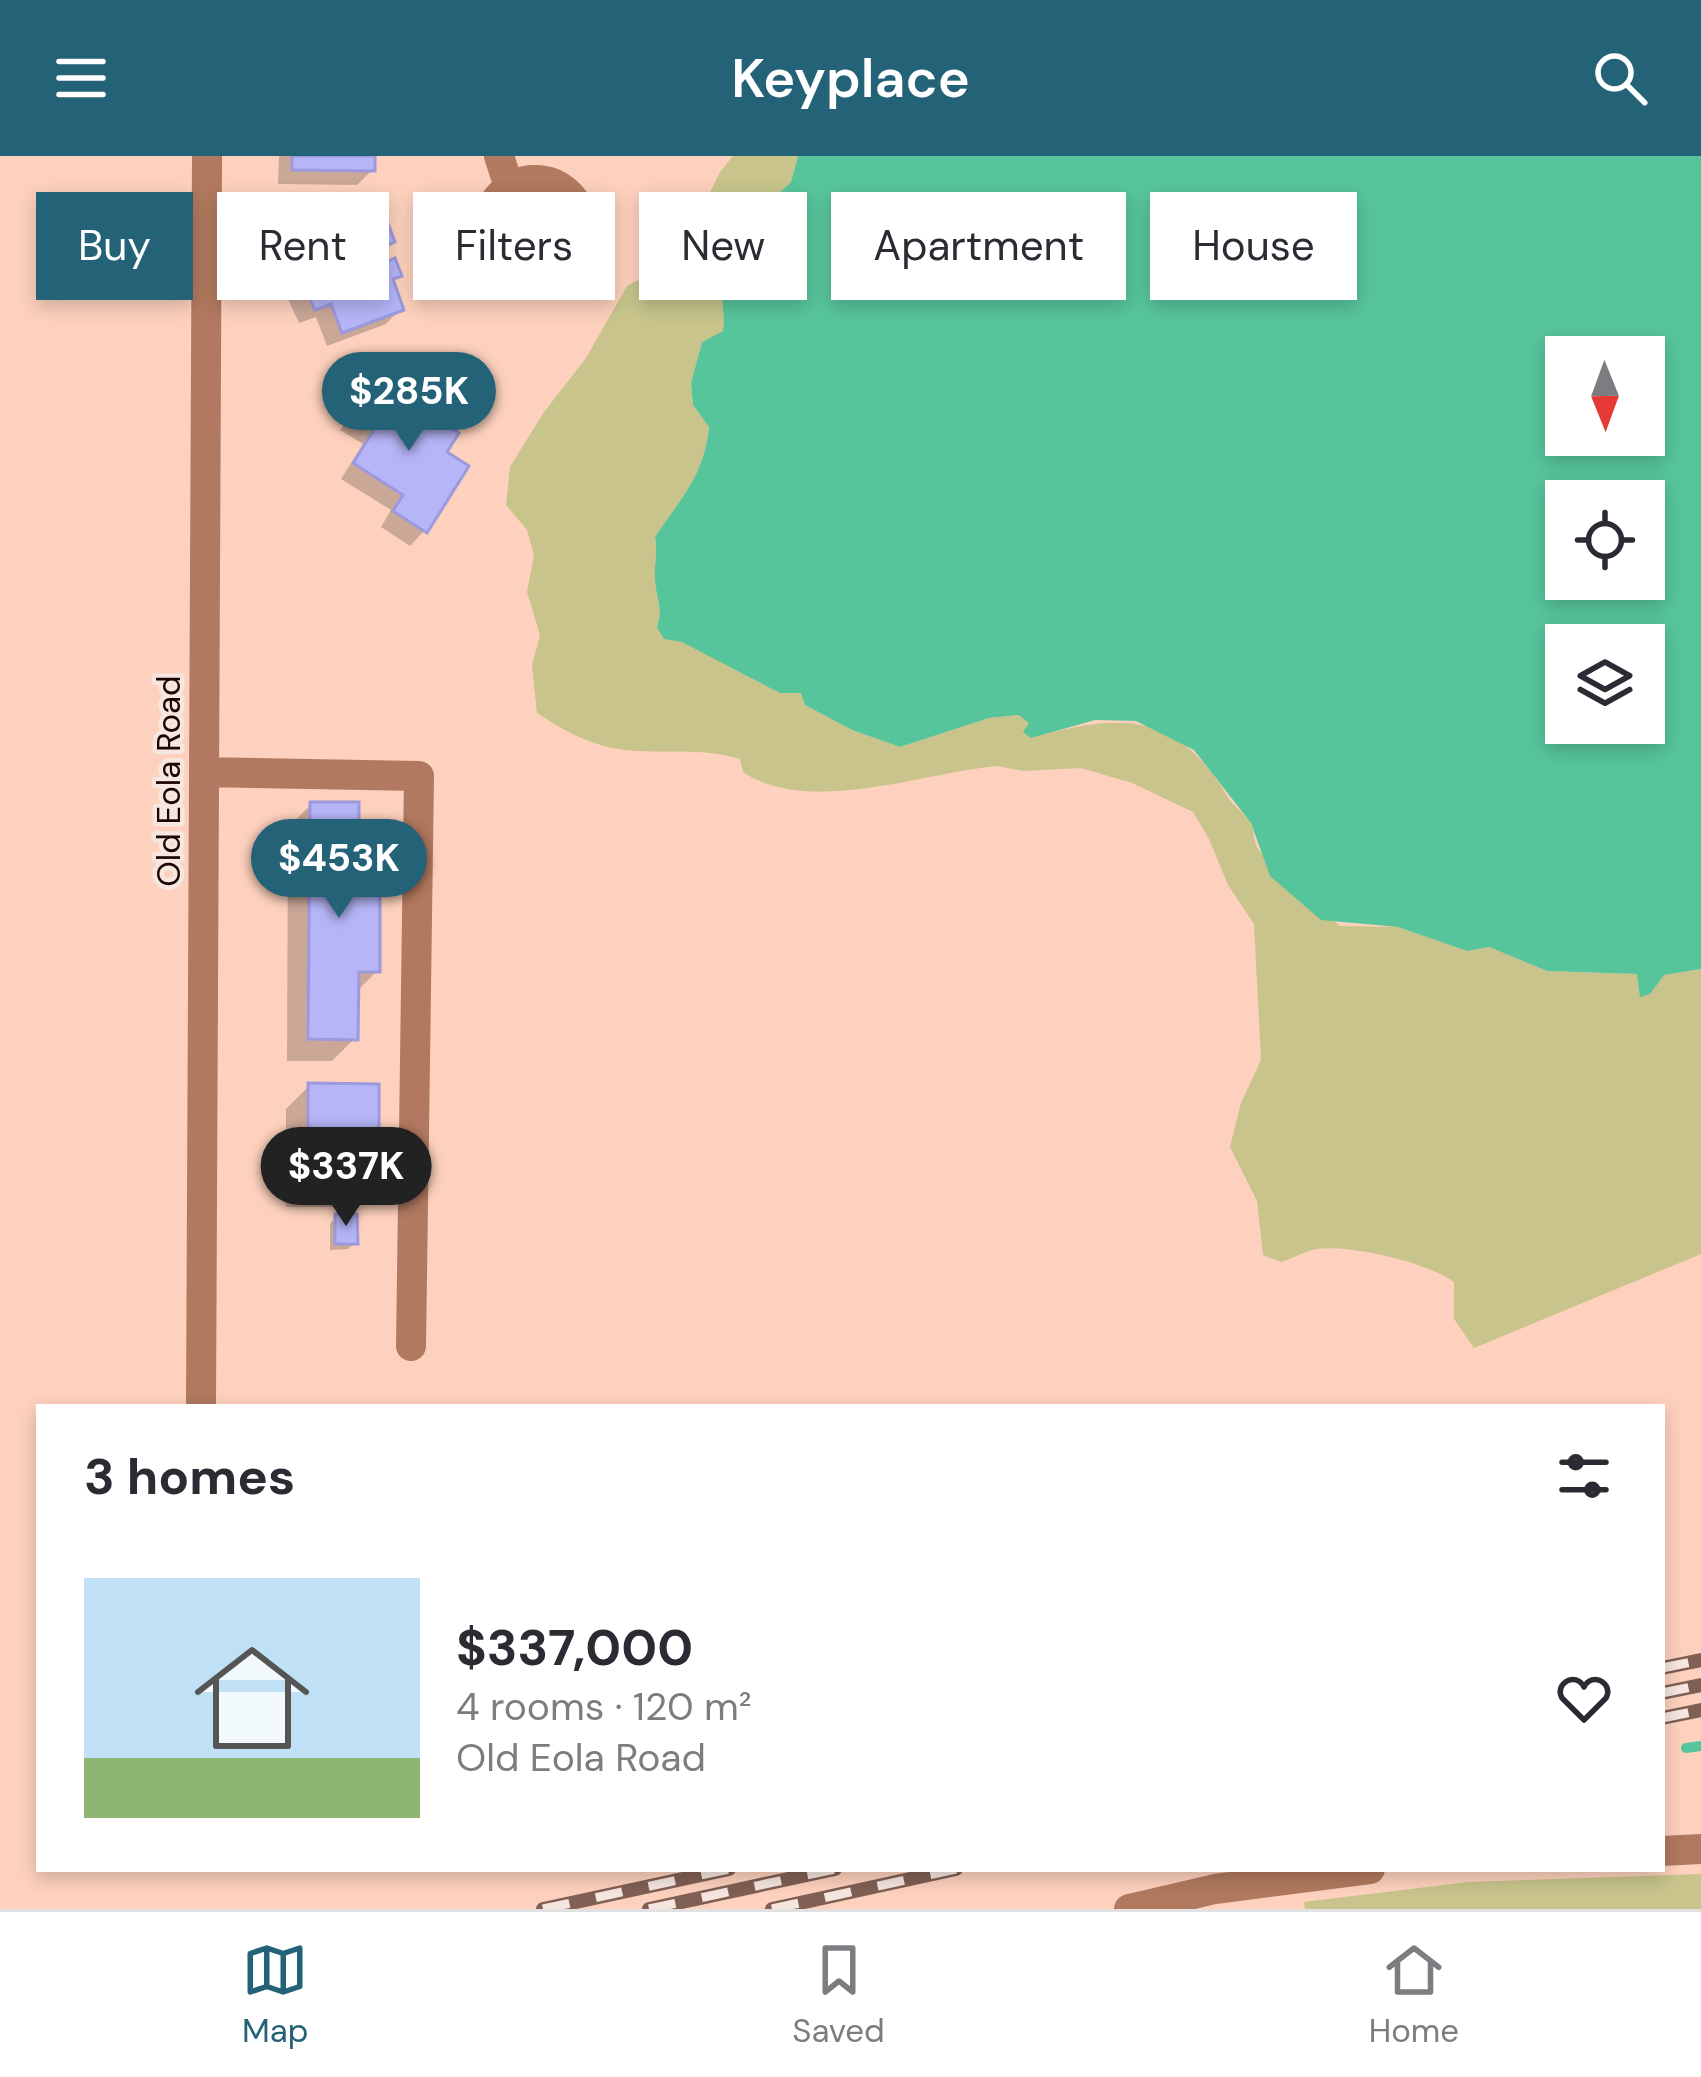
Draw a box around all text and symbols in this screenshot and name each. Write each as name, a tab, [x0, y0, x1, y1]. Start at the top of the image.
text: Keyplace	[731, 43, 970, 114]
icon: menu	[48, 45, 114, 111]
icon: search	[1587, 45, 1653, 111]
chip: Buy	[36, 192, 193, 300]
chip: Rent	[217, 192, 389, 300]
chip: Filters	[413, 192, 615, 300]
chip: New	[639, 192, 807, 300]
chip: Apartment	[831, 192, 1126, 300]
chip: House	[1150, 192, 1357, 300]
north arrow	[1545, 336, 1665, 456]
map controls	[1545, 336, 1665, 744]
pin: $285K	[325, 352, 493, 454]
text: $285K	[349, 365, 469, 416]
button: locate	[1545, 480, 1665, 600]
button: layers	[1545, 624, 1665, 744]
street label: Old Eola Road	[147, 675, 190, 887]
pin: $453K	[255, 819, 423, 921]
text: $453K	[278, 832, 400, 883]
pin: $337K	[262, 1127, 430, 1229]
text: $337K	[288, 1140, 404, 1191]
text: 3 homes	[84, 1443, 295, 1510]
icon: filters	[1551, 1443, 1617, 1509]
text: $337,000	[456, 1614, 693, 1681]
icon: home	[180, 1626, 324, 1770]
icon: heart	[1551, 1665, 1617, 1731]
text: 4 rooms · 120 m²	[456, 1681, 752, 1732]
text: Old Eola Road	[456, 1732, 706, 1783]
tab: Map	[242, 1937, 308, 2052]
tab: Saved	[792, 1937, 885, 2052]
tab: Home	[1369, 1937, 1459, 2052]

